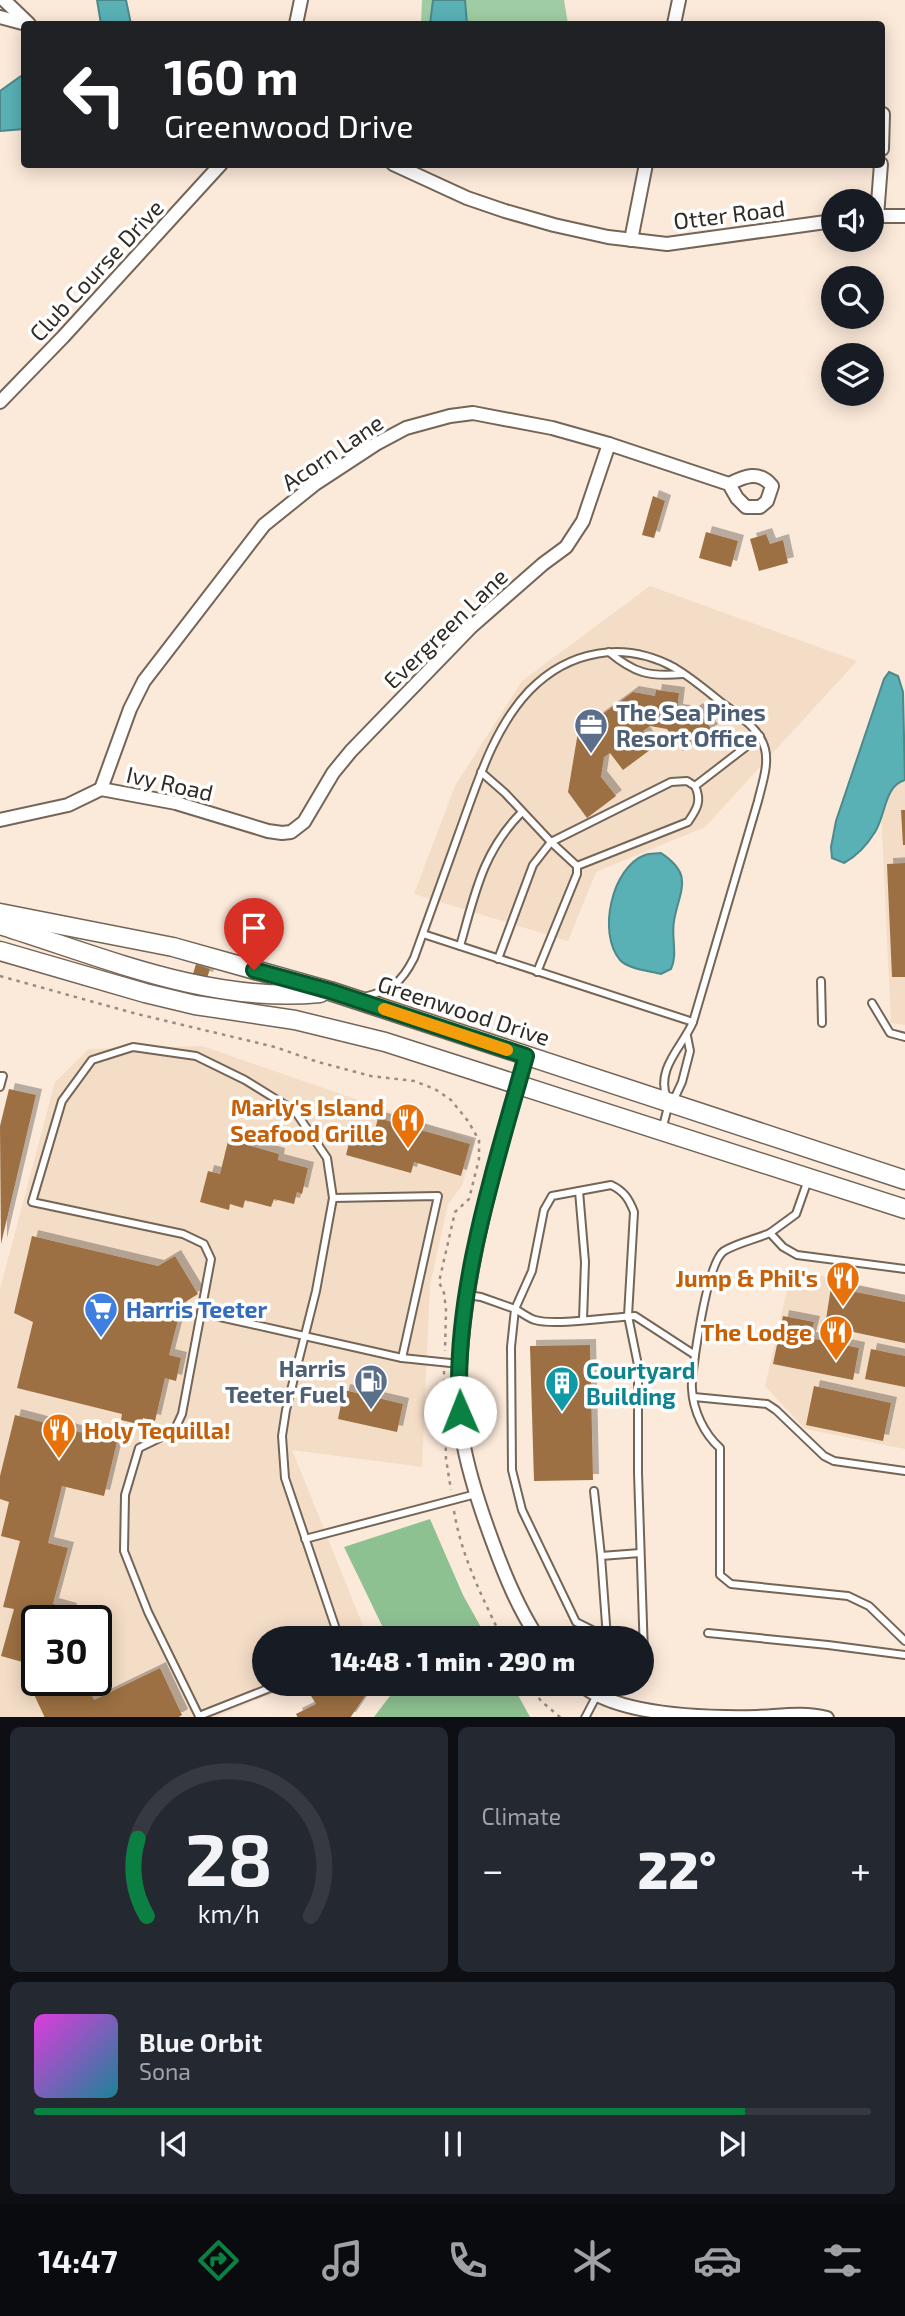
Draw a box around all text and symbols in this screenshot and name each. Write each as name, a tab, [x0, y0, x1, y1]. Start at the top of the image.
text: 160 m	[164, 46, 299, 105]
icon: left	[49, 49, 140, 140]
text: Greenwood Drive	[164, 106, 414, 144]
map controls	[821, 189, 884, 406]
button: sound	[821, 189, 884, 252]
street label: Club Course Drive	[23, 193, 169, 347]
street label: Otter Road	[672, 193, 786, 235]
button: search	[821, 266, 884, 329]
button: layers	[821, 343, 884, 406]
street label: Acorn Lane	[276, 408, 388, 496]
street label: Evergreen Lane	[377, 562, 513, 694]
place label: The Sea Pines Resort Office	[616, 698, 766, 752]
office icon: The Sea Pines Resort Office	[572, 706, 610, 755]
street label: Ivy Road	[124, 759, 216, 807]
pin	[224, 898, 284, 970]
icon: arrive	[235, 909, 273, 947]
street label: Greenwood Drive	[374, 969, 554, 1051]
place label: Marly's Island Seafood Grille	[230, 1093, 384, 1147]
restaurant icon: Marly's Island Seafood Grille	[389, 1101, 427, 1150]
restaurant icon: Jump & Phil's	[824, 1259, 862, 1308]
place label: Jump & Phil's	[676, 1264, 818, 1292]
supermarket icon: Harris Teeter	[82, 1290, 120, 1339]
place label: Harris Teeter	[126, 1295, 268, 1323]
restaurant icon: The Lodge	[817, 1313, 855, 1362]
place label: The Lodge	[701, 1318, 812, 1346]
place label: Harris Teeter Fuel	[225, 1354, 346, 1408]
place label: Courtyard Building	[586, 1356, 695, 1410]
fuel station icon: Harris Teeter Fuel	[352, 1362, 390, 1411]
building icon: Courtyard Building	[543, 1364, 581, 1413]
position arrow	[423, 1375, 497, 1449]
restaurant icon: Holy Tequilla!	[40, 1411, 78, 1460]
place label: Holy Tequilla!	[84, 1416, 231, 1444]
speed limit sign: 30	[21, 1605, 112, 1696]
text: 14:48 · 1 min · 290 m	[331, 1645, 575, 1676]
text: Climate	[482, 1802, 561, 1830]
text: 28	[185, 1813, 273, 1901]
text: 22°	[637, 1837, 716, 1899]
text: −	[482, 1846, 504, 1892]
text: +	[850, 1846, 871, 1892]
text: km/h	[198, 1897, 260, 1927]
text: Blue Orbit	[139, 2026, 262, 2057]
text: Sona	[139, 2057, 191, 2085]
icon: previous	[155, 2125, 193, 2163]
icon: pause	[434, 2125, 472, 2163]
icon: next	[713, 2125, 751, 2163]
icon: directions	[194, 2236, 243, 2285]
icon: music	[318, 2236, 367, 2285]
icon: phone	[443, 2236, 492, 2285]
icon: climate	[568, 2236, 617, 2285]
icon: car	[693, 2236, 742, 2285]
icon: filters	[818, 2236, 867, 2285]
text: 14:47	[38, 2241, 118, 2279]

